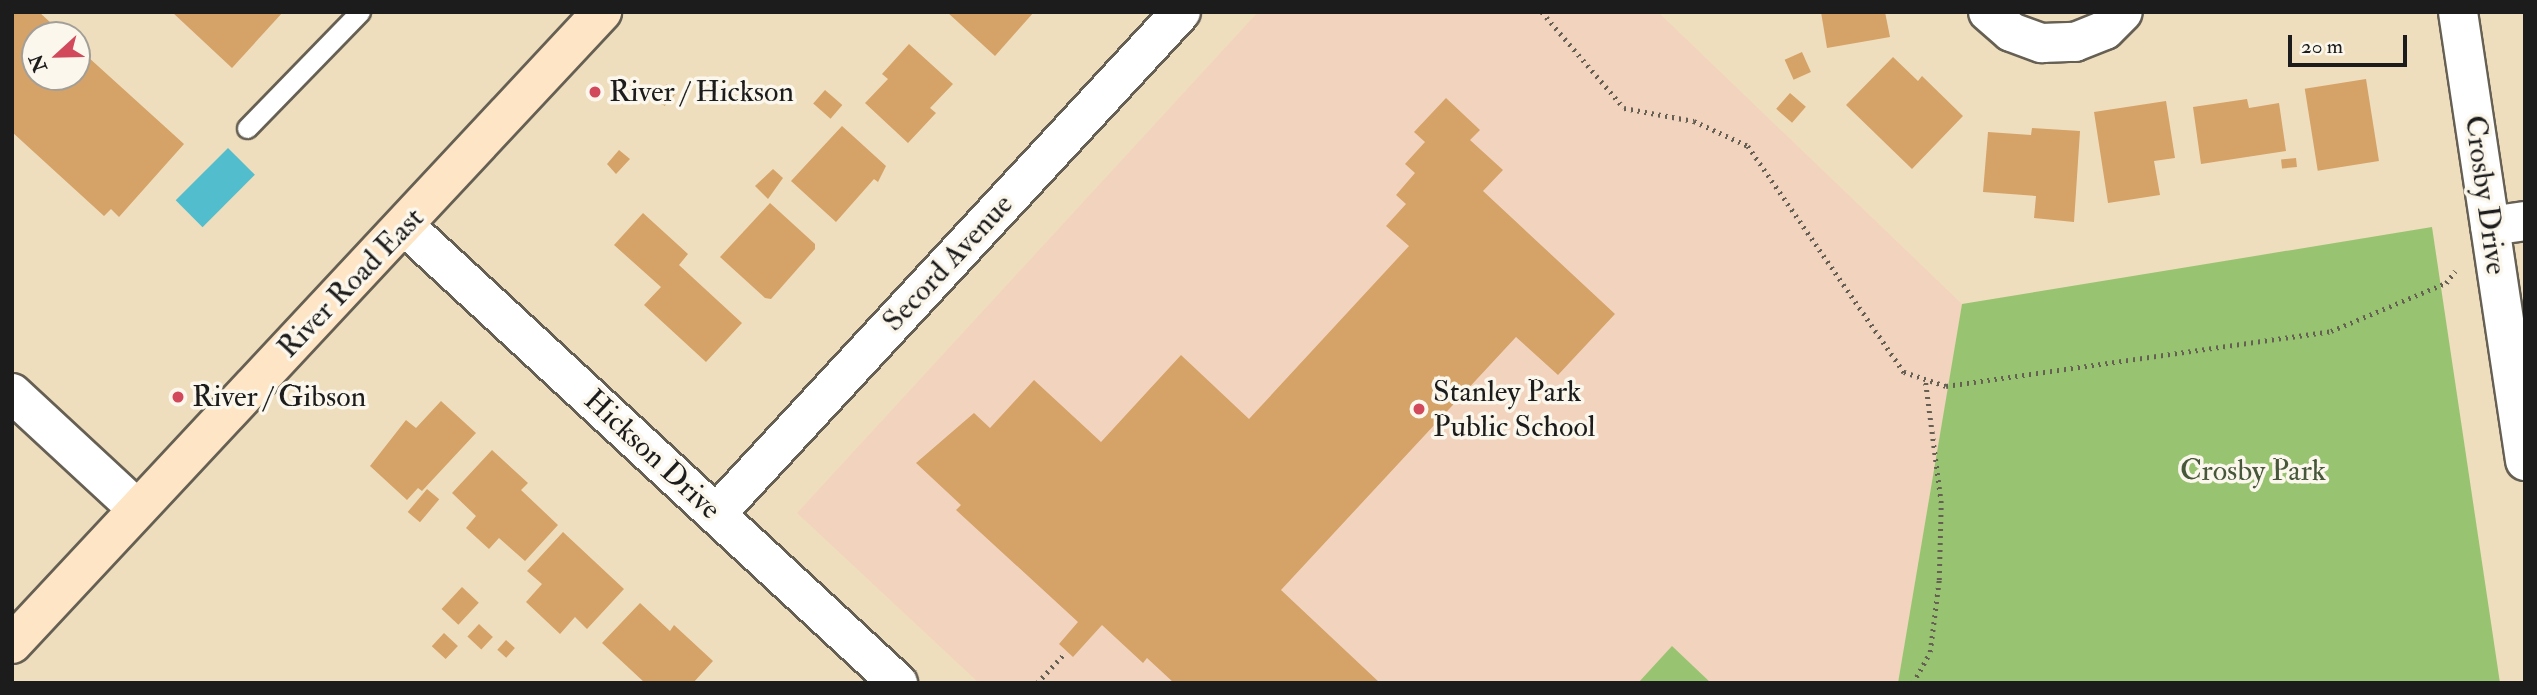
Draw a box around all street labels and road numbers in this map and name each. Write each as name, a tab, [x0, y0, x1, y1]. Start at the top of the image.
street label: Crosby Drive	[2456, 113, 2514, 277]
street label: Secord Avenue	[875, 187, 1021, 339]
street label: River Road East	[270, 200, 432, 366]
street label: Hickson Drive	[576, 383, 728, 527]

